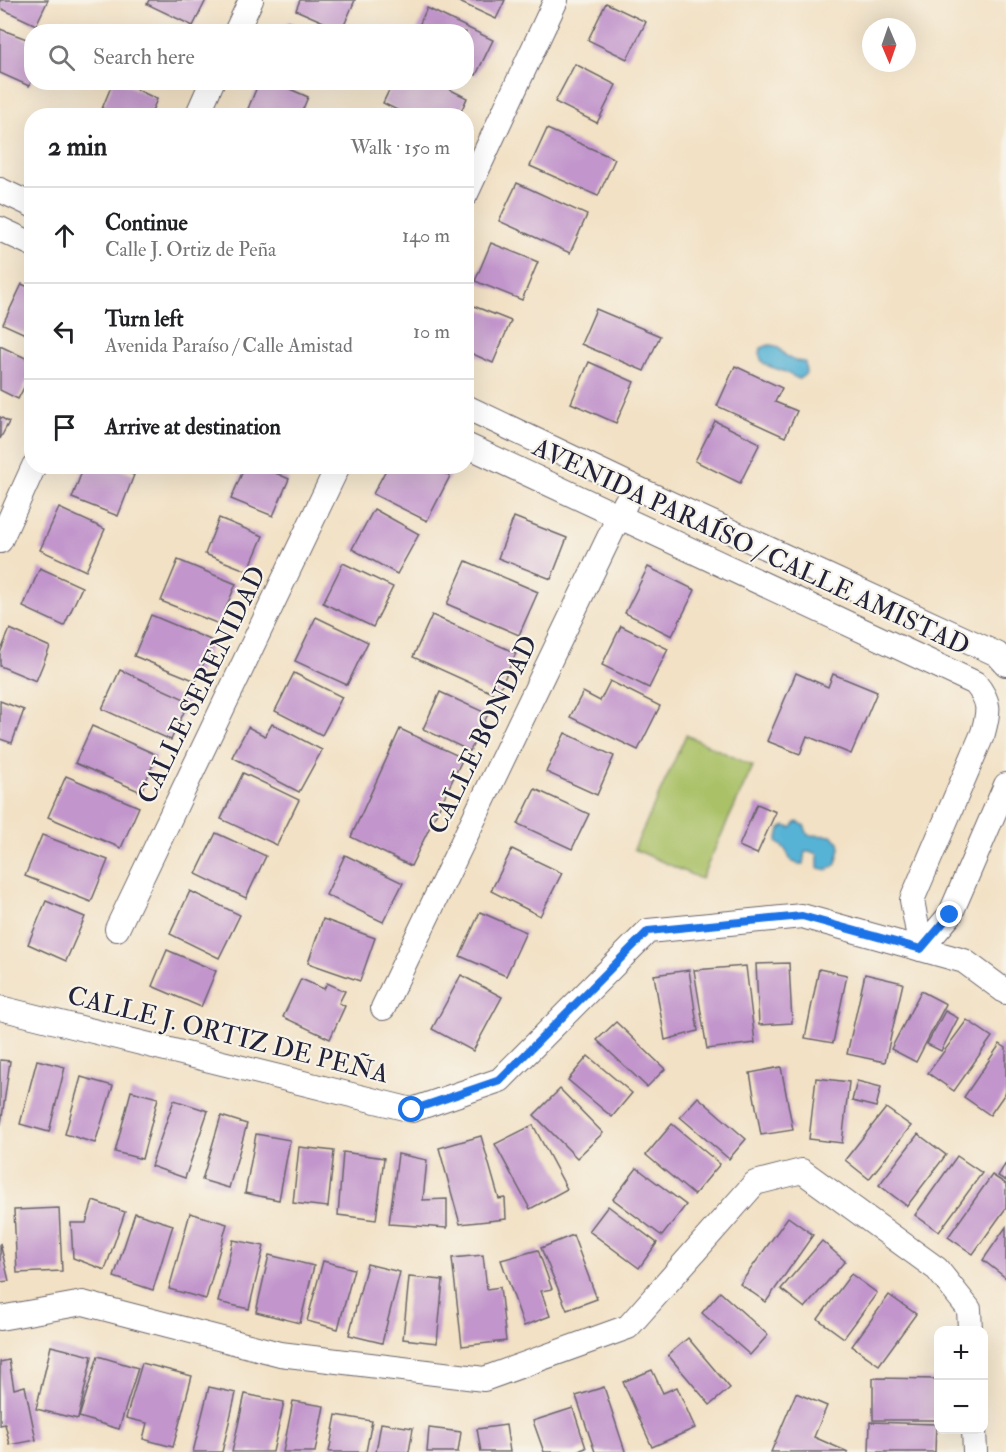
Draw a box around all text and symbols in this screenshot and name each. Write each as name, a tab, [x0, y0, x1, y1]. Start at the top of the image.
north arrow	[862, 18, 916, 72]
search box	[24, 24, 474, 90]
icon: search	[45, 41, 78, 74]
text: Search here	[93, 43, 195, 71]
text: 2 min	[48, 131, 107, 163]
text: Walk · 150 m	[350, 135, 450, 160]
text: Continue	[105, 209, 188, 237]
icon: ahead	[48, 219, 81, 252]
text: 140 m	[402, 223, 450, 248]
text: Calle J. Ortiz de Peña	[105, 237, 276, 262]
text: Turn left	[105, 305, 184, 333]
icon: left	[48, 315, 81, 348]
text: 10 m	[413, 319, 450, 344]
text: Avenida Paraíso / Calle Amistad	[105, 333, 353, 358]
icon: arrive	[48, 411, 81, 444]
text: Arrive at destination	[105, 413, 281, 441]
street label: AVENIDA PARAÍSO / CALLE AMISTAD	[526, 429, 976, 663]
street label: CALLE SERENIDAD	[131, 561, 273, 809]
street label: CALLE BONDAD	[421, 630, 545, 840]
route end	[936, 901, 962, 927]
street label: CALLE J. ORTIZ DE PEÑA	[64, 978, 393, 1091]
route start	[398, 1096, 424, 1122]
map controls	[934, 1326, 988, 1434]
button: +	[934, 1326, 988, 1380]
button: −	[934, 1380, 988, 1434]

